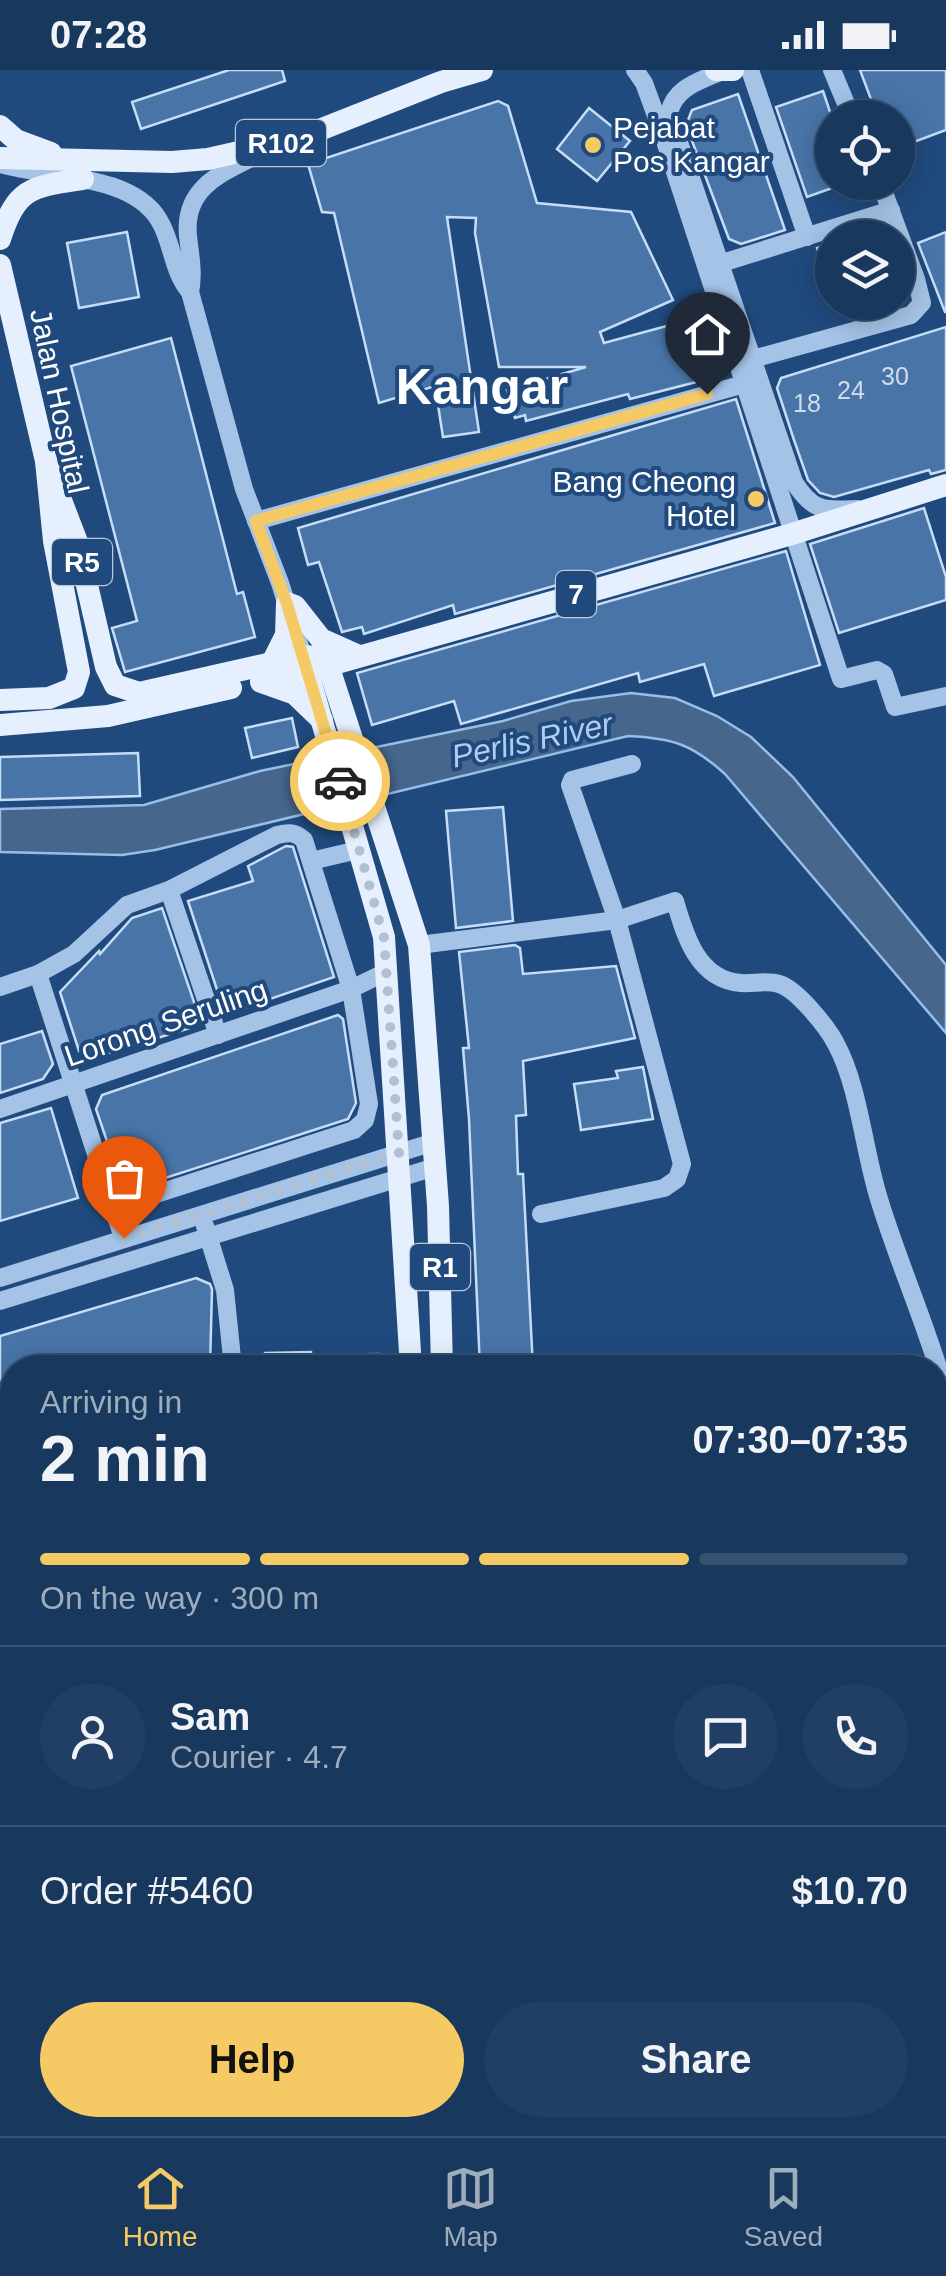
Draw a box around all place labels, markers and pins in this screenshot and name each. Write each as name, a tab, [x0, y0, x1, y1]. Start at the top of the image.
place label: Pejabat Pos Kangar	[613, 111, 770, 178]
marker: Pejabat Pos Kangar	[582, 134, 604, 156]
pin	[665, 292, 750, 395]
place label: Bang Cheong Hotel	[553, 465, 736, 532]
marker: Bang Cheong Hotel	[745, 488, 767, 510]
pin	[82, 1136, 167, 1239]

